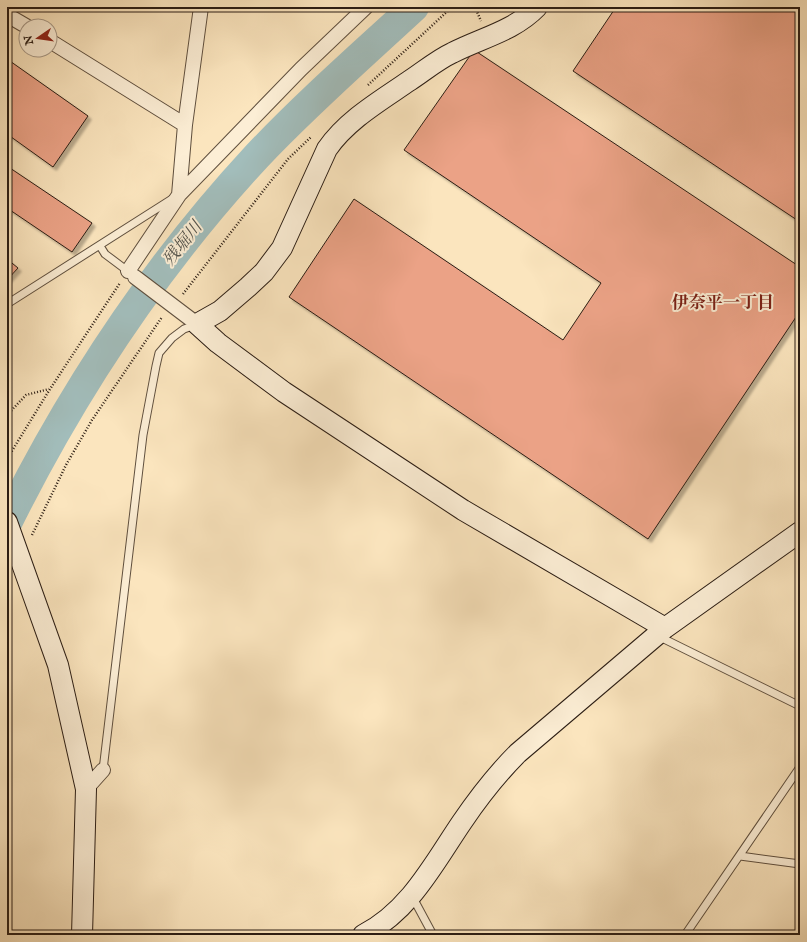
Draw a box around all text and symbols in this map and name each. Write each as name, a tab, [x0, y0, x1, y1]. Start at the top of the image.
north arrow	[18, 18, 58, 58]
text: N	[21, 33, 37, 47]
water label: 残堀川	[159, 216, 208, 270]
district label: 伊奈平一丁目	[672, 293, 774, 314]

